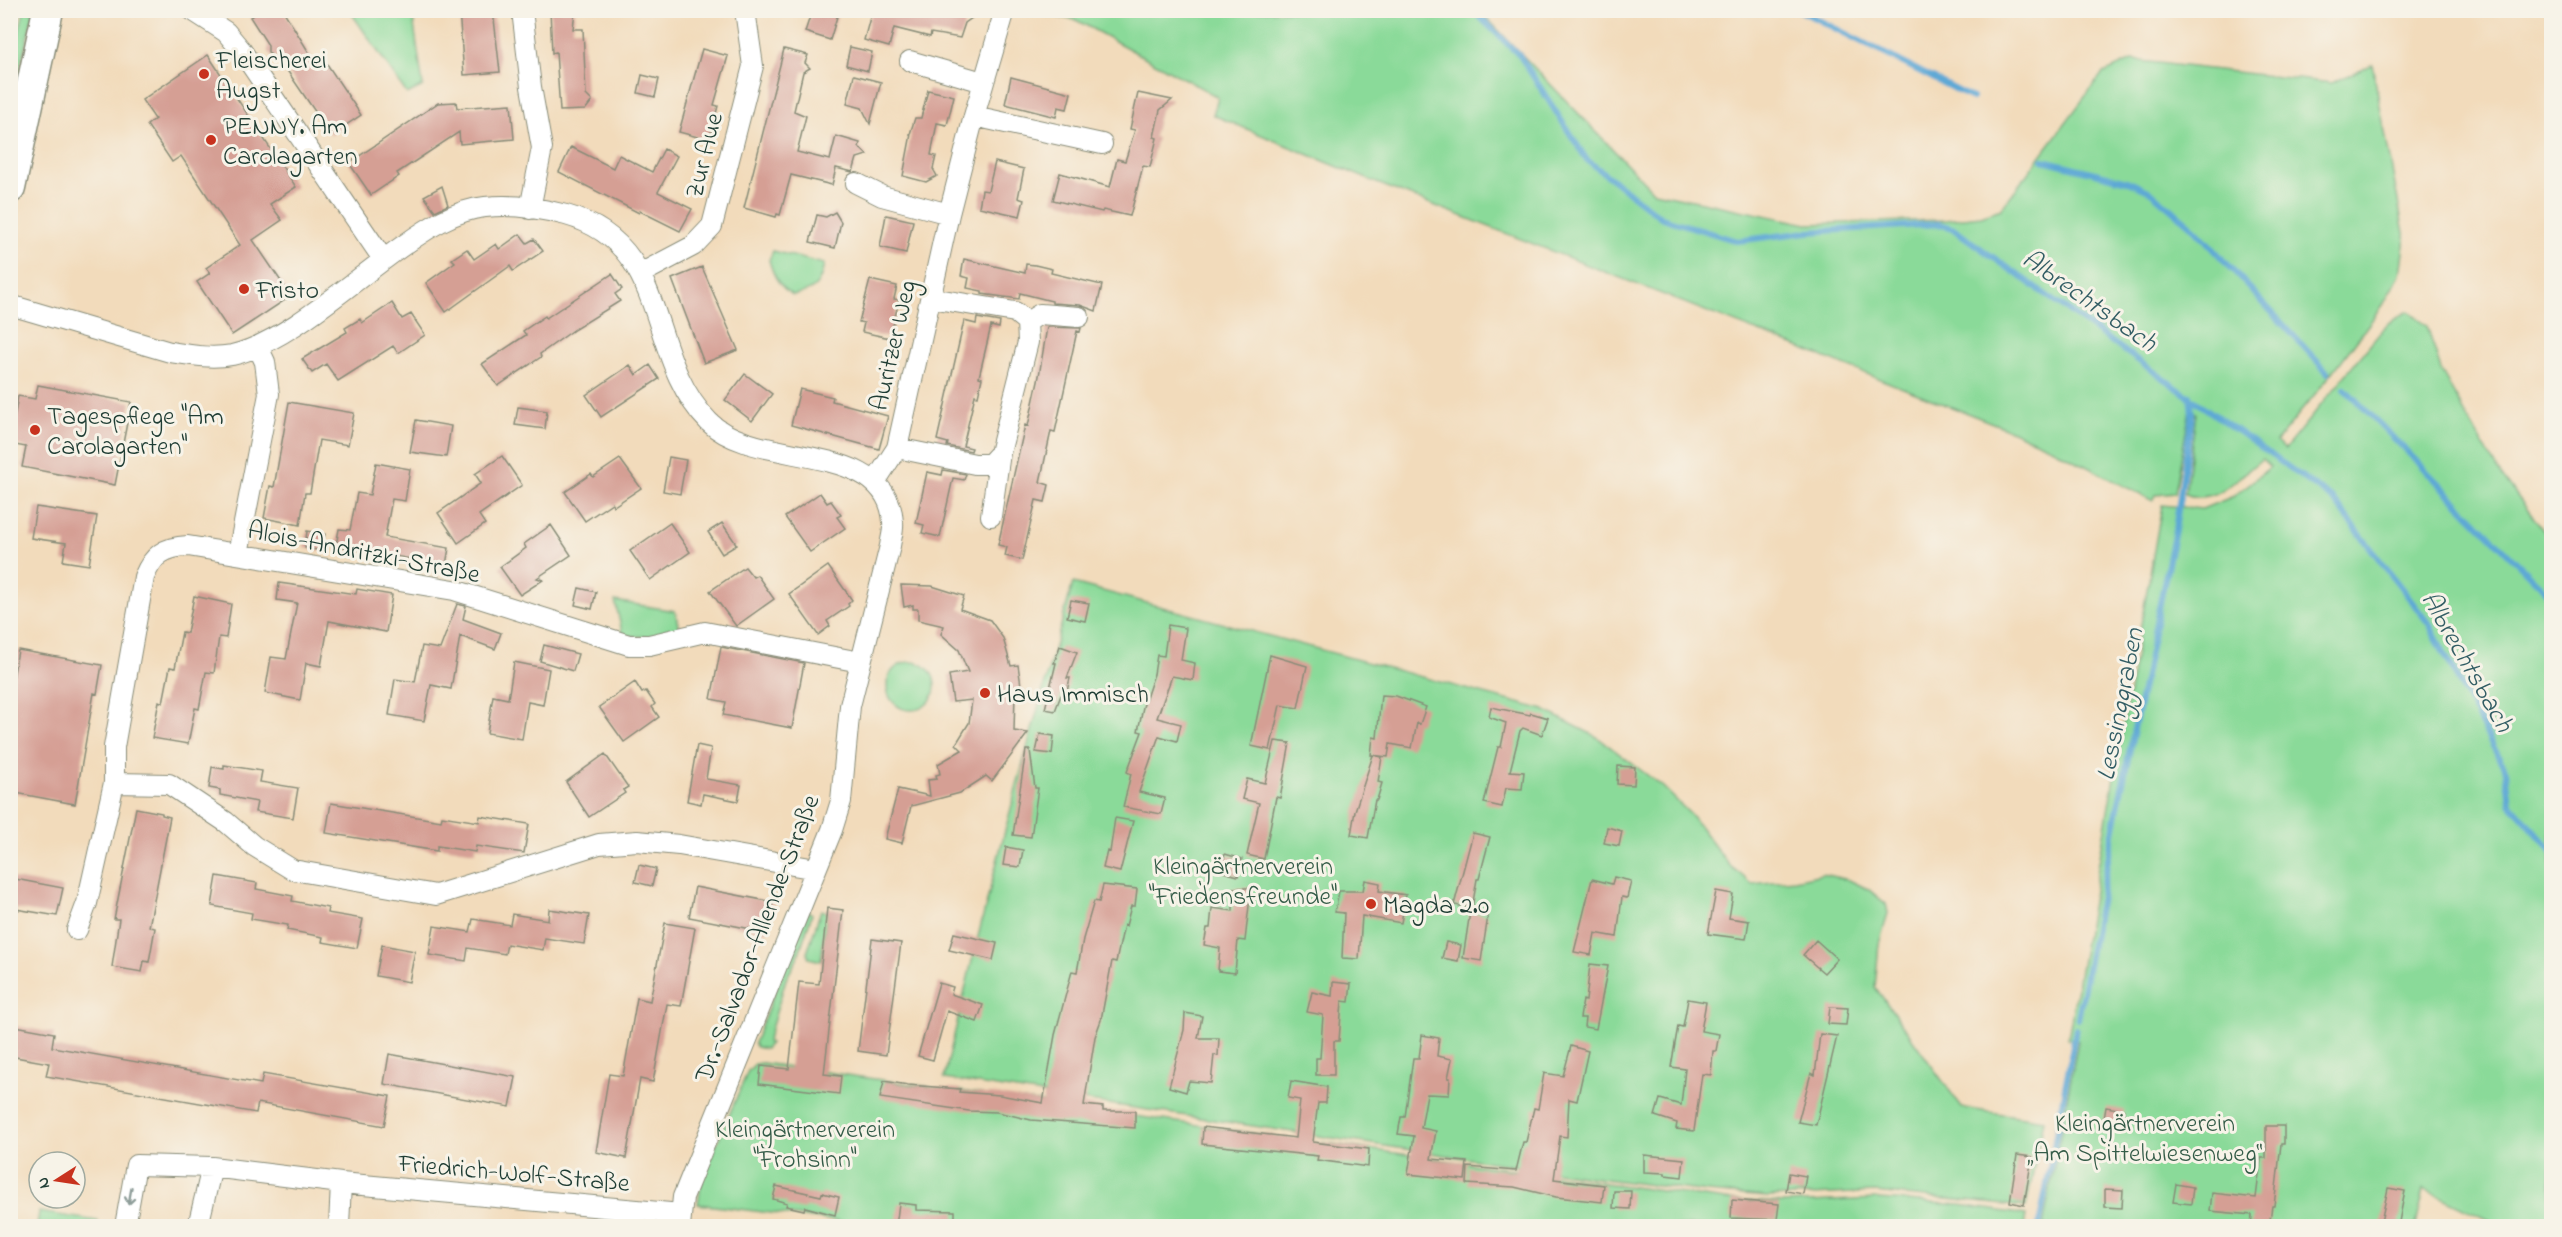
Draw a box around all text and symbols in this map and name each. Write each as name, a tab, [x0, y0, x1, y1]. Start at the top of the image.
place label: Fleischerei Augst	[215, 43, 327, 111]
marker: Fleischerei Augst	[197, 67, 211, 81]
place label: PENNY. Am Carolagarten	[223, 109, 358, 177]
street label: Zur Aue	[677, 109, 735, 202]
marker: PENNY. Am Carolagarten	[204, 133, 218, 147]
water label: Albrechtsbach	[2013, 241, 2165, 364]
place label: Fristo	[255, 273, 319, 311]
street label: Auritzer Weg	[861, 277, 928, 415]
marker: Fristo	[237, 282, 251, 296]
place label: Tagespflege "Am Carolagarten"	[47, 399, 224, 467]
marker: Tagespflege "Am Carolagarten"	[28, 423, 42, 437]
street label: Alois-Andritzki-Straße	[244, 513, 483, 595]
water label: Albrechtsbach	[2410, 584, 2523, 741]
water label: Lessinggraben	[2088, 624, 2156, 784]
place label: Haus Immisch	[997, 677, 1149, 715]
marker: Haus Immisch	[978, 686, 992, 700]
street label: Dr.-Salvador-Allende-Straße	[686, 789, 831, 1089]
park label: Kleingärtnerverein "Friedensfreunde"	[1149, 849, 1337, 917]
place label: Magda 2.0	[1383, 888, 1489, 926]
marker: Magda 2.0	[1364, 897, 1378, 911]
park label: Kleingärtnerverein „Am Spittelwiesenweg“	[2027, 1106, 2263, 1174]
park label: Kleingärtnerverein "Frohsinn"	[715, 1112, 895, 1180]
street label: Friedrich-Wolf-Straße	[396, 1146, 631, 1204]
north arrow	[27, 1150, 87, 1210]
text: N	[31, 1175, 57, 1190]
one-way arrow	[124, 1186, 135, 1205]

